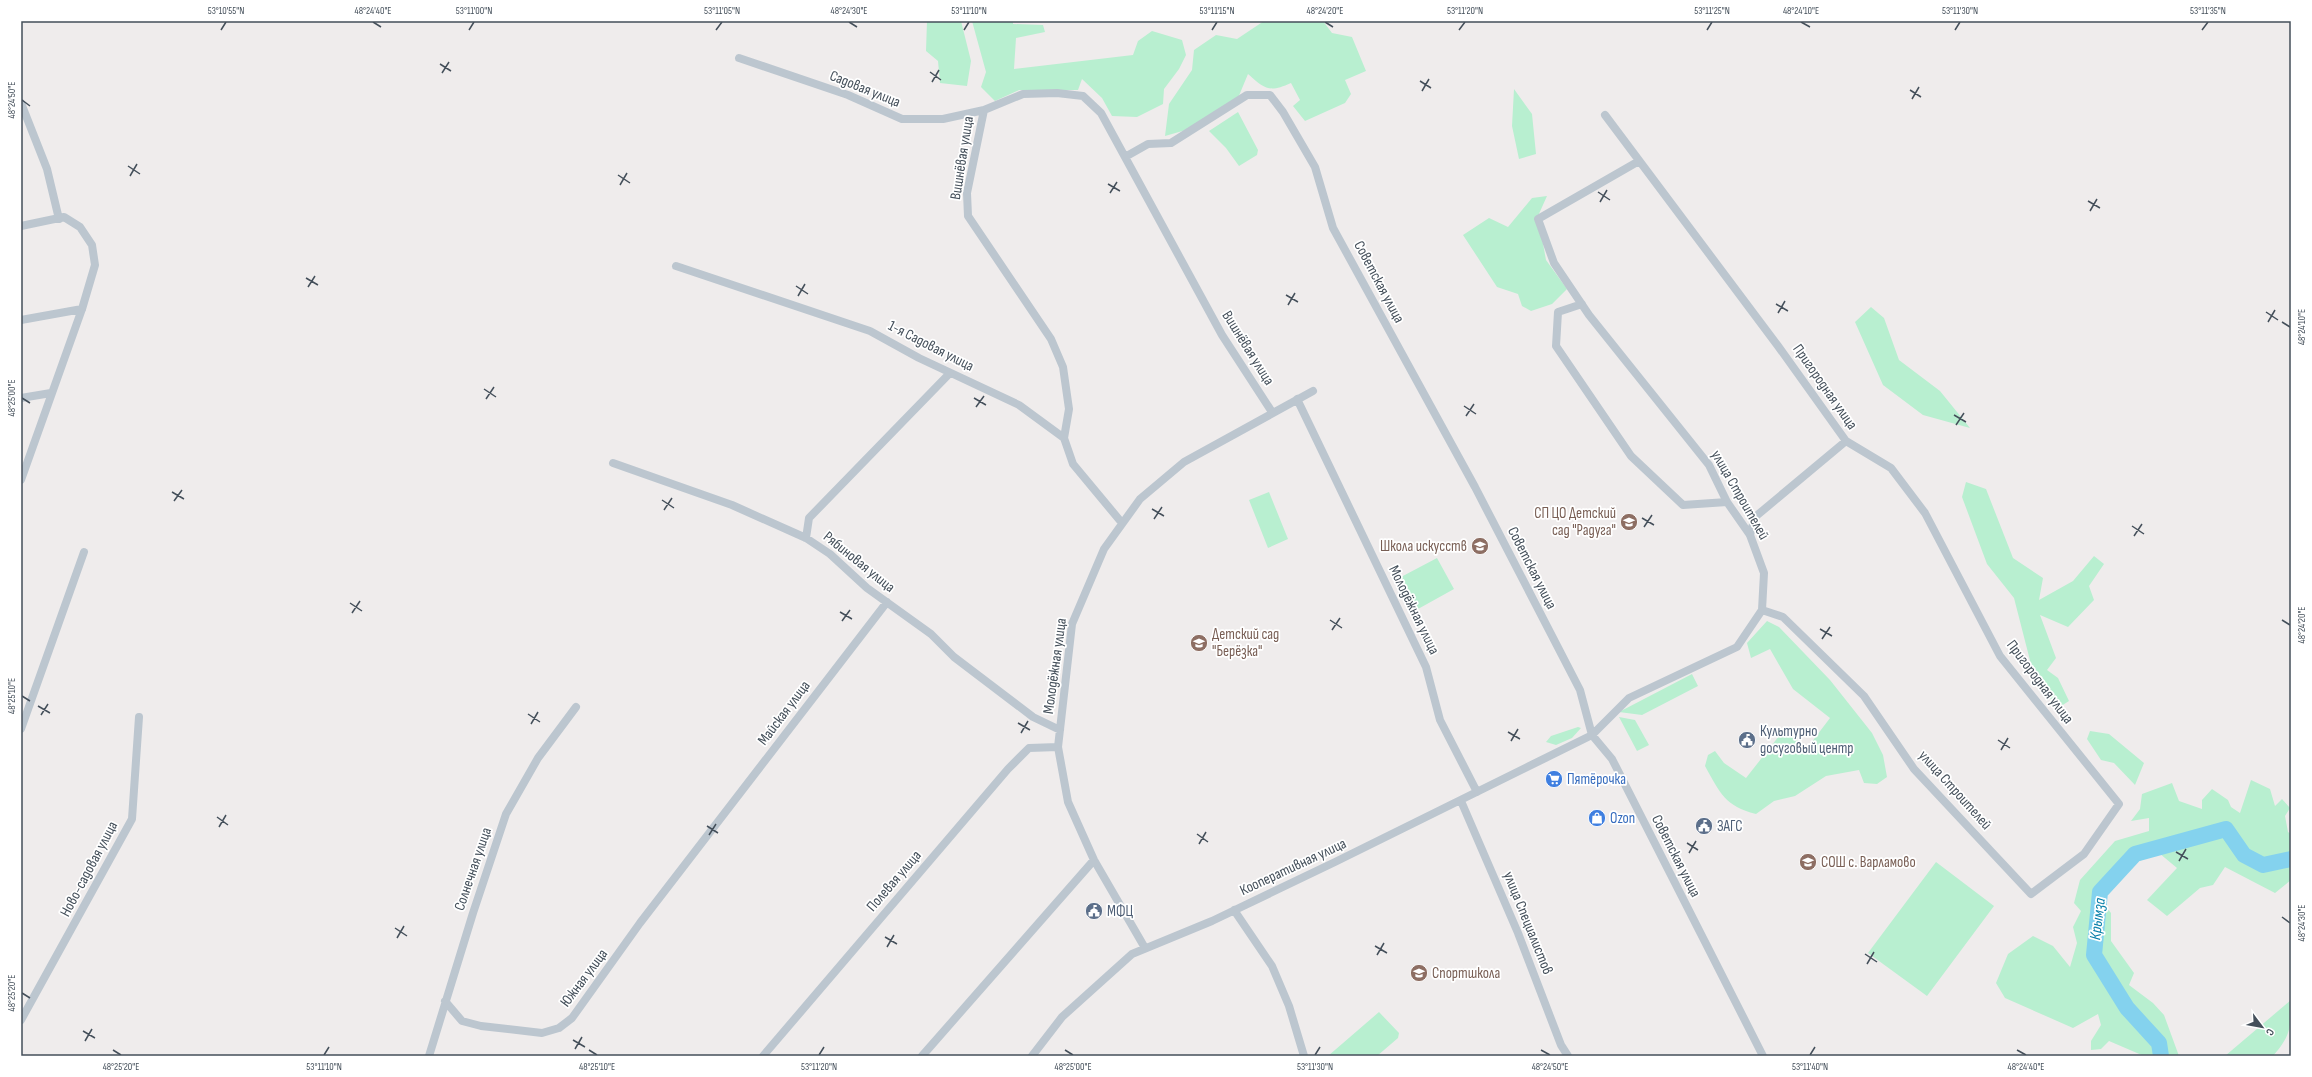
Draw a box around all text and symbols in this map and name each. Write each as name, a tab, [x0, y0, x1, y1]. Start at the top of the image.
text: 53°10'55"N	[208, 5, 244, 17]
text: 48°24'40"E	[355, 5, 391, 17]
text: 53°11'00"N	[456, 5, 492, 17]
text: 53°11'05"N	[704, 5, 740, 17]
text: 48°24'30"E	[831, 5, 867, 17]
text: 53°11'10"N	[951, 5, 987, 17]
text: 53°11'15"N	[1199, 5, 1235, 17]
text: 48°24'20"E	[1307, 5, 1343, 17]
text: 53°11'20"N	[1447, 5, 1483, 17]
text: 53°11'25"N	[1694, 5, 1730, 17]
text: 48°24'10"E	[1783, 5, 1819, 17]
text: 53°11'30"N	[1942, 5, 1978, 17]
text: 53°11'35"N	[2190, 5, 2226, 17]
street label: Садовая улица	[827, 66, 903, 112]
text: 48°24'50"E	[6, 82, 18, 118]
street label: Вишнёвая улица	[946, 115, 978, 201]
street label: Советская улица	[1349, 238, 1409, 326]
street label: Вишнёвая улица	[1218, 307, 1279, 389]
text: 48°24'10"E	[2296, 309, 2308, 345]
street label: 1-я Садовая улица	[885, 316, 977, 376]
street label: Пригородная улица	[1789, 341, 1862, 434]
text: 48°25'00"E	[6, 379, 18, 417]
street label: улица Строителей	[1707, 447, 1773, 543]
place label: СП ЦО Детский сад "Радуга"	[1534, 504, 1616, 540]
school or university icon: СП ЦО Детский сад "Радуга"	[1619, 512, 1639, 532]
street label: Советская улица	[1503, 524, 1561, 613]
street label: Рябиновая улица	[819, 527, 899, 597]
school or university icon: Школа искусств	[1470, 536, 1490, 556]
place label: Школа искусств	[1380, 537, 1467, 556]
street label: Молодёжная улица	[1384, 562, 1444, 658]
text: 48°24'20"E	[2296, 607, 2308, 643]
street label: Молодёжная улица	[1039, 617, 1071, 715]
place label: Детский сад "Берёзка"	[1212, 625, 1279, 661]
school or university icon: Детский сад "Берёзка"	[1189, 633, 1209, 653]
street label: Пригородная улица	[2002, 636, 2078, 728]
street label: Майская улица	[754, 677, 815, 749]
text: 48°25'10"E	[6, 678, 18, 714]
place label: Культурно досуговый центр	[1760, 722, 1854, 758]
public building icon: Культурно досуговый центр	[1737, 730, 1757, 750]
street label: улица Строителей	[1914, 746, 1996, 834]
supermarket icon: Пятёрочка	[1544, 769, 1564, 789]
place label: Пятёрочка	[1567, 770, 1626, 789]
shop icon: Ozon	[1587, 808, 1607, 828]
place label: Ozon	[1610, 809, 1635, 828]
street label: Советская улица	[1647, 812, 1705, 901]
public building icon: ЗАГС	[1694, 816, 1714, 836]
place label: ЗАГС	[1717, 817, 1743, 836]
street label: Ново-садовая улица	[56, 818, 122, 920]
street label: Солнечная улица	[450, 825, 496, 913]
street label: Кооперативная улица	[1237, 834, 1349, 900]
street label: Полевая улица	[862, 846, 926, 915]
school or university icon: СОШ с. Варламово	[1798, 852, 1818, 872]
place label: СОШ с. Варламово	[1821, 853, 1916, 872]
street label: улица Специалистов	[1499, 869, 1557, 977]
water label: Крымза	[2086, 896, 2110, 941]
public building icon: МФЦ	[1084, 901, 1104, 921]
place label: МФЦ	[1107, 902, 1133, 921]
text: 48°24'30"E	[2296, 905, 2308, 941]
street label: Южная улица	[556, 945, 612, 1011]
school or university icon: Спортшкола	[1409, 963, 1429, 983]
place label: Спортшкола	[1432, 964, 1500, 983]
text: 48°25'20"E	[6, 975, 18, 1011]
north arrow	[2242, 1007, 2282, 1047]
text: С	[2263, 1026, 2277, 1038]
text: 48°25'20"E	[103, 1061, 139, 1073]
text: 53°11'10"N	[306, 1061, 342, 1073]
text: 48°25'10"E	[579, 1061, 615, 1073]
text: 53°11'20"N	[801, 1061, 837, 1073]
text: 48°25'00"E	[1054, 1061, 1092, 1073]
text: 53°11'30"N	[1297, 1061, 1333, 1073]
text: 48°24'50"E	[1532, 1061, 1568, 1073]
text: 53°11'40"N	[1792, 1061, 1828, 1073]
text: 48°24'40"E	[2008, 1061, 2044, 1073]

